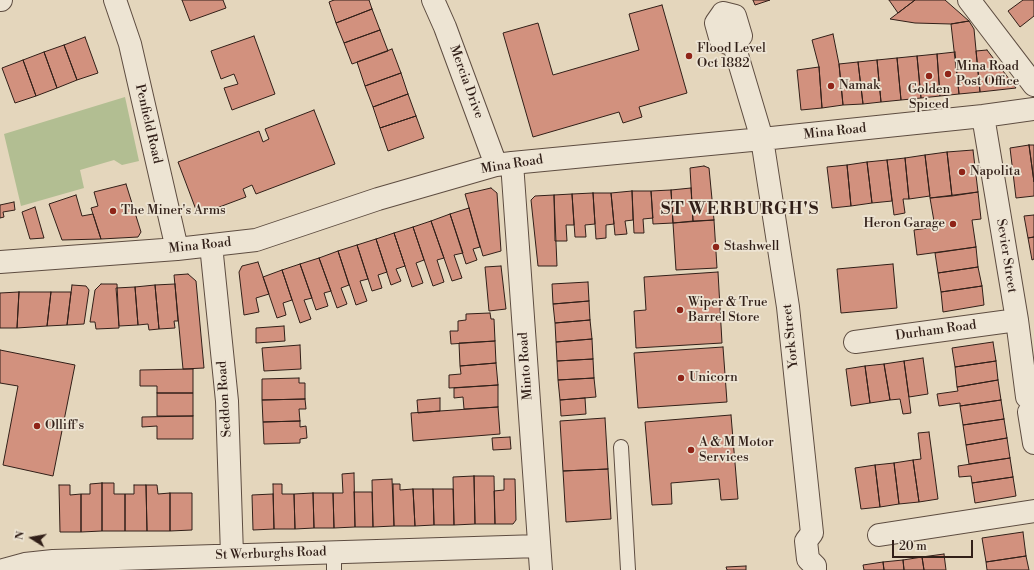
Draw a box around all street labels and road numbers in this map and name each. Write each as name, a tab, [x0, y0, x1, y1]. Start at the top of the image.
street label: Mercia Drive	[446, 43, 486, 121]
street label: Penfield Road	[131, 83, 165, 165]
street label: Mina Road	[803, 121, 867, 143]
street label: Mina Road	[480, 152, 544, 178]
street label: Sevier Street	[992, 218, 1020, 294]
street label: Mina Road	[168, 235, 232, 257]
street label: York Street	[780, 303, 802, 369]
street label: Durham Road	[895, 318, 977, 344]
street label: Minto Road	[516, 331, 536, 401]
street label: Seddon Road	[215, 360, 235, 438]
street label: St Werburghs Road	[215, 544, 327, 564]

